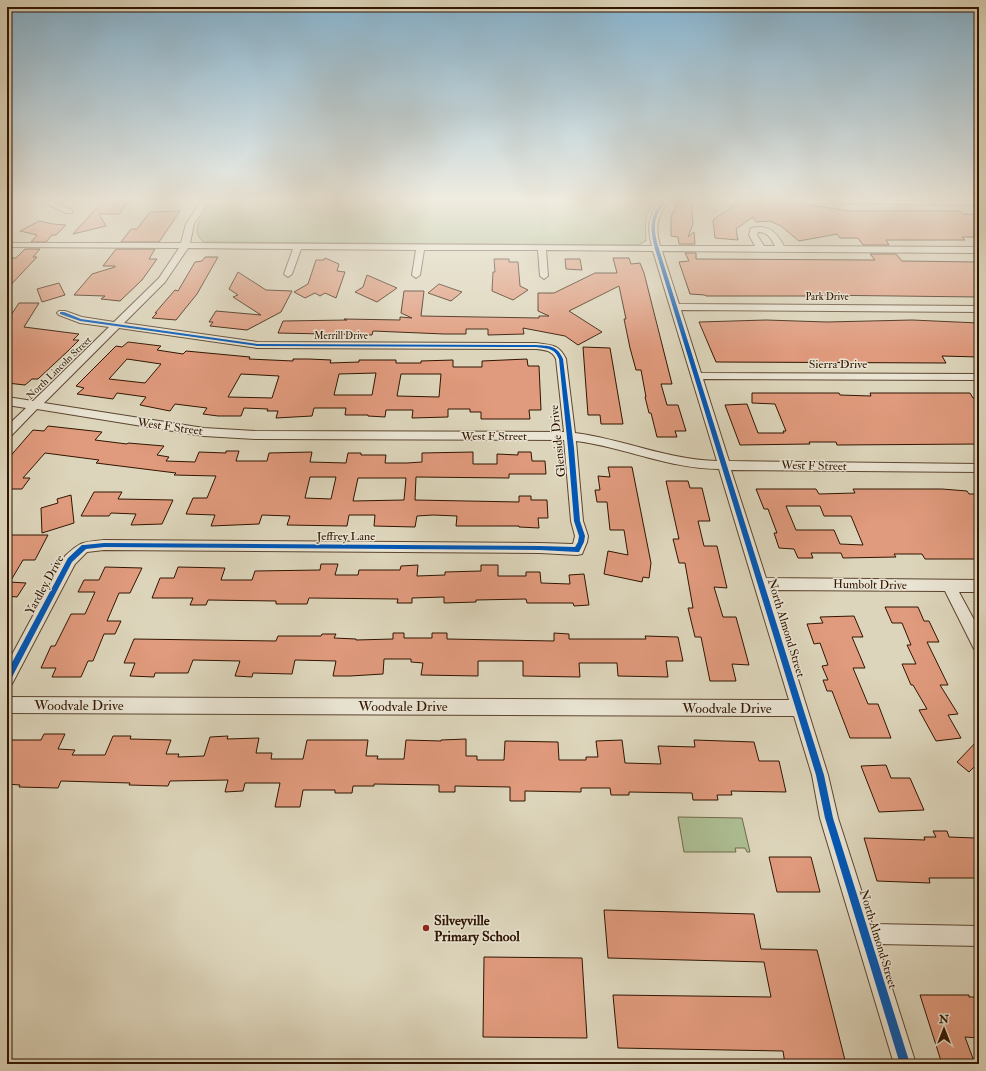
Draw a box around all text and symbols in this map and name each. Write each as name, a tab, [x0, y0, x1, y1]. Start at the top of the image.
street label: Park Drive	[805, 291, 849, 303]
street label: Merrill Drive	[314, 330, 368, 342]
street label: North Lincoln Street	[24, 333, 94, 402]
street label: Sierra Drive	[809, 357, 867, 372]
street label: Glenside Drive	[547, 404, 569, 478]
street label: West F Street	[135, 415, 204, 439]
street label: West F Street	[460, 429, 527, 444]
street label: West F Street	[780, 458, 847, 474]
street label: Jeffrey Lane	[316, 529, 375, 544]
street label: Yardley Drive	[23, 553, 67, 617]
street label: North Almond Street	[764, 577, 808, 679]
street label: Humbolt Drive	[833, 577, 907, 593]
street label: Woodvale Drive	[33, 697, 124, 714]
street label: Woodvale Drive	[357, 698, 448, 715]
street label: Woodvale Drive	[681, 700, 772, 717]
street label: North Almond Street	[856, 888, 900, 990]
place label: Silveyville Primary School	[434, 912, 520, 946]
marker: Silveyville Primary School	[421, 923, 431, 933]
north arrow	[924, 1009, 964, 1049]
text: N	[938, 1013, 950, 1026]

